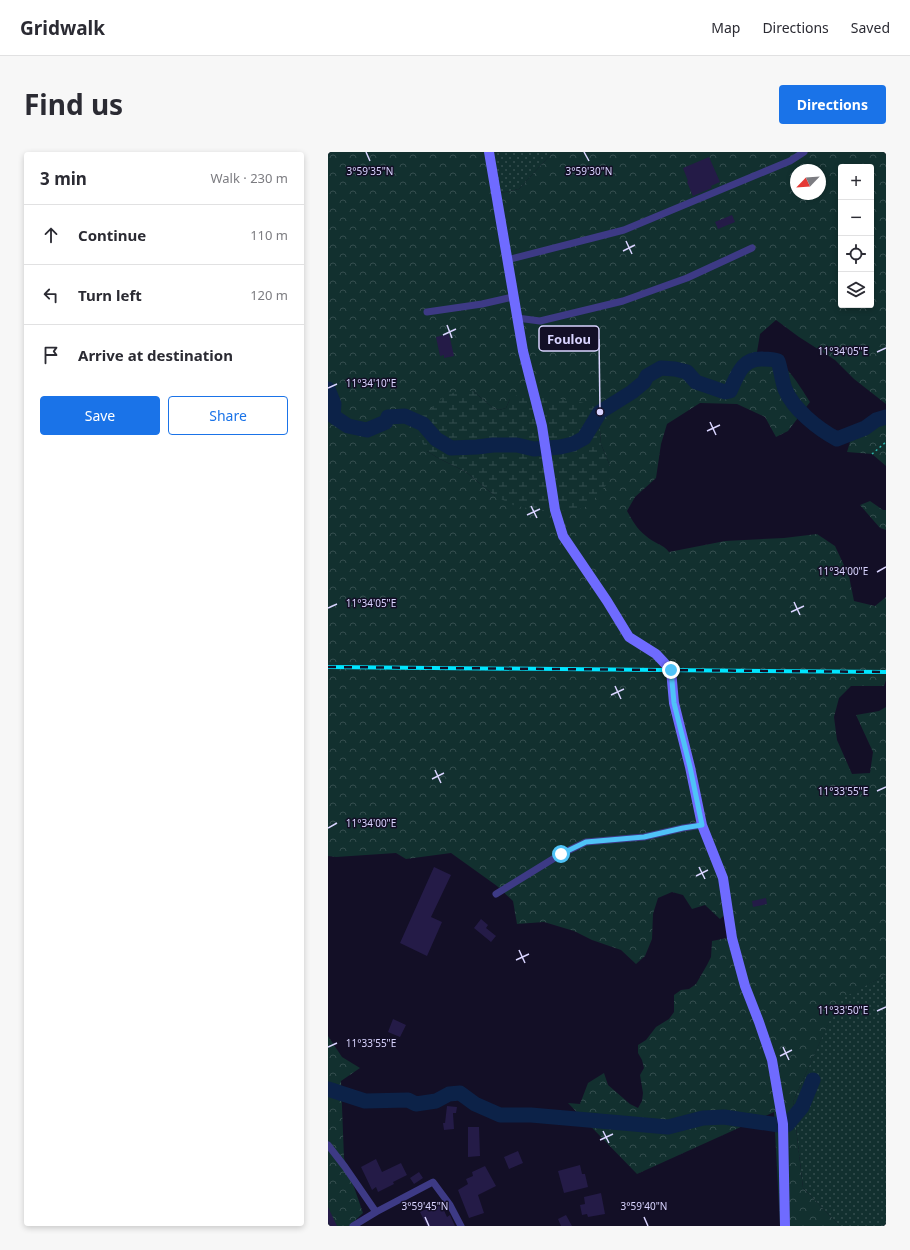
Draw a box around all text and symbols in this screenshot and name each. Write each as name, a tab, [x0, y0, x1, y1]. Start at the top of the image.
text: Gridwalk	[20, 15, 105, 41]
text: Map	[711, 18, 740, 37]
text: Directions	[762, 18, 829, 37]
text: Saved	[851, 18, 890, 37]
text: Find us	[24, 85, 123, 123]
button: Directions	[779, 85, 886, 124]
text: 3°59'35"N	[347, 164, 393, 178]
text: 3°59'30"N	[566, 164, 612, 178]
north arrow	[790, 164, 826, 200]
map controls	[838, 164, 874, 308]
button: +	[838, 164, 874, 200]
text: 3 min	[40, 167, 87, 190]
text: Walk · 230 m	[210, 169, 288, 187]
button: −	[838, 200, 874, 236]
icon: ahead	[40, 224, 62, 246]
text: Continue	[78, 225, 146, 245]
text: 110 m	[250, 226, 288, 244]
button: locate	[838, 236, 874, 272]
button: layers	[838, 272, 874, 308]
icon: left	[40, 284, 62, 306]
text: Turn left	[78, 285, 142, 305]
text: 120 m	[250, 286, 288, 304]
callout: Foulou	[539, 326, 599, 351]
text: Foulou	[547, 330, 591, 348]
icon: arrive	[40, 344, 62, 366]
text: 11°34'05"E	[818, 344, 868, 358]
text: Arrive at destination	[78, 345, 233, 365]
text: 11°34'10"E	[346, 376, 396, 390]
button: Save	[40, 396, 160, 435]
button: Share	[168, 396, 288, 435]
text: 11°34'00"E	[818, 564, 868, 578]
text: 11°34'05"E	[346, 596, 396, 610]
route end	[662, 661, 680, 679]
text: 11°33'55"E	[818, 784, 868, 798]
text: 11°34'00"E	[346, 816, 396, 830]
route start	[552, 845, 570, 863]
text: 11°33'50"E	[818, 1003, 868, 1017]
text: 11°33'55"E	[346, 1036, 396, 1050]
text: 3°59'45"N	[402, 1199, 448, 1213]
text: 3°59'40"N	[621, 1199, 667, 1213]

